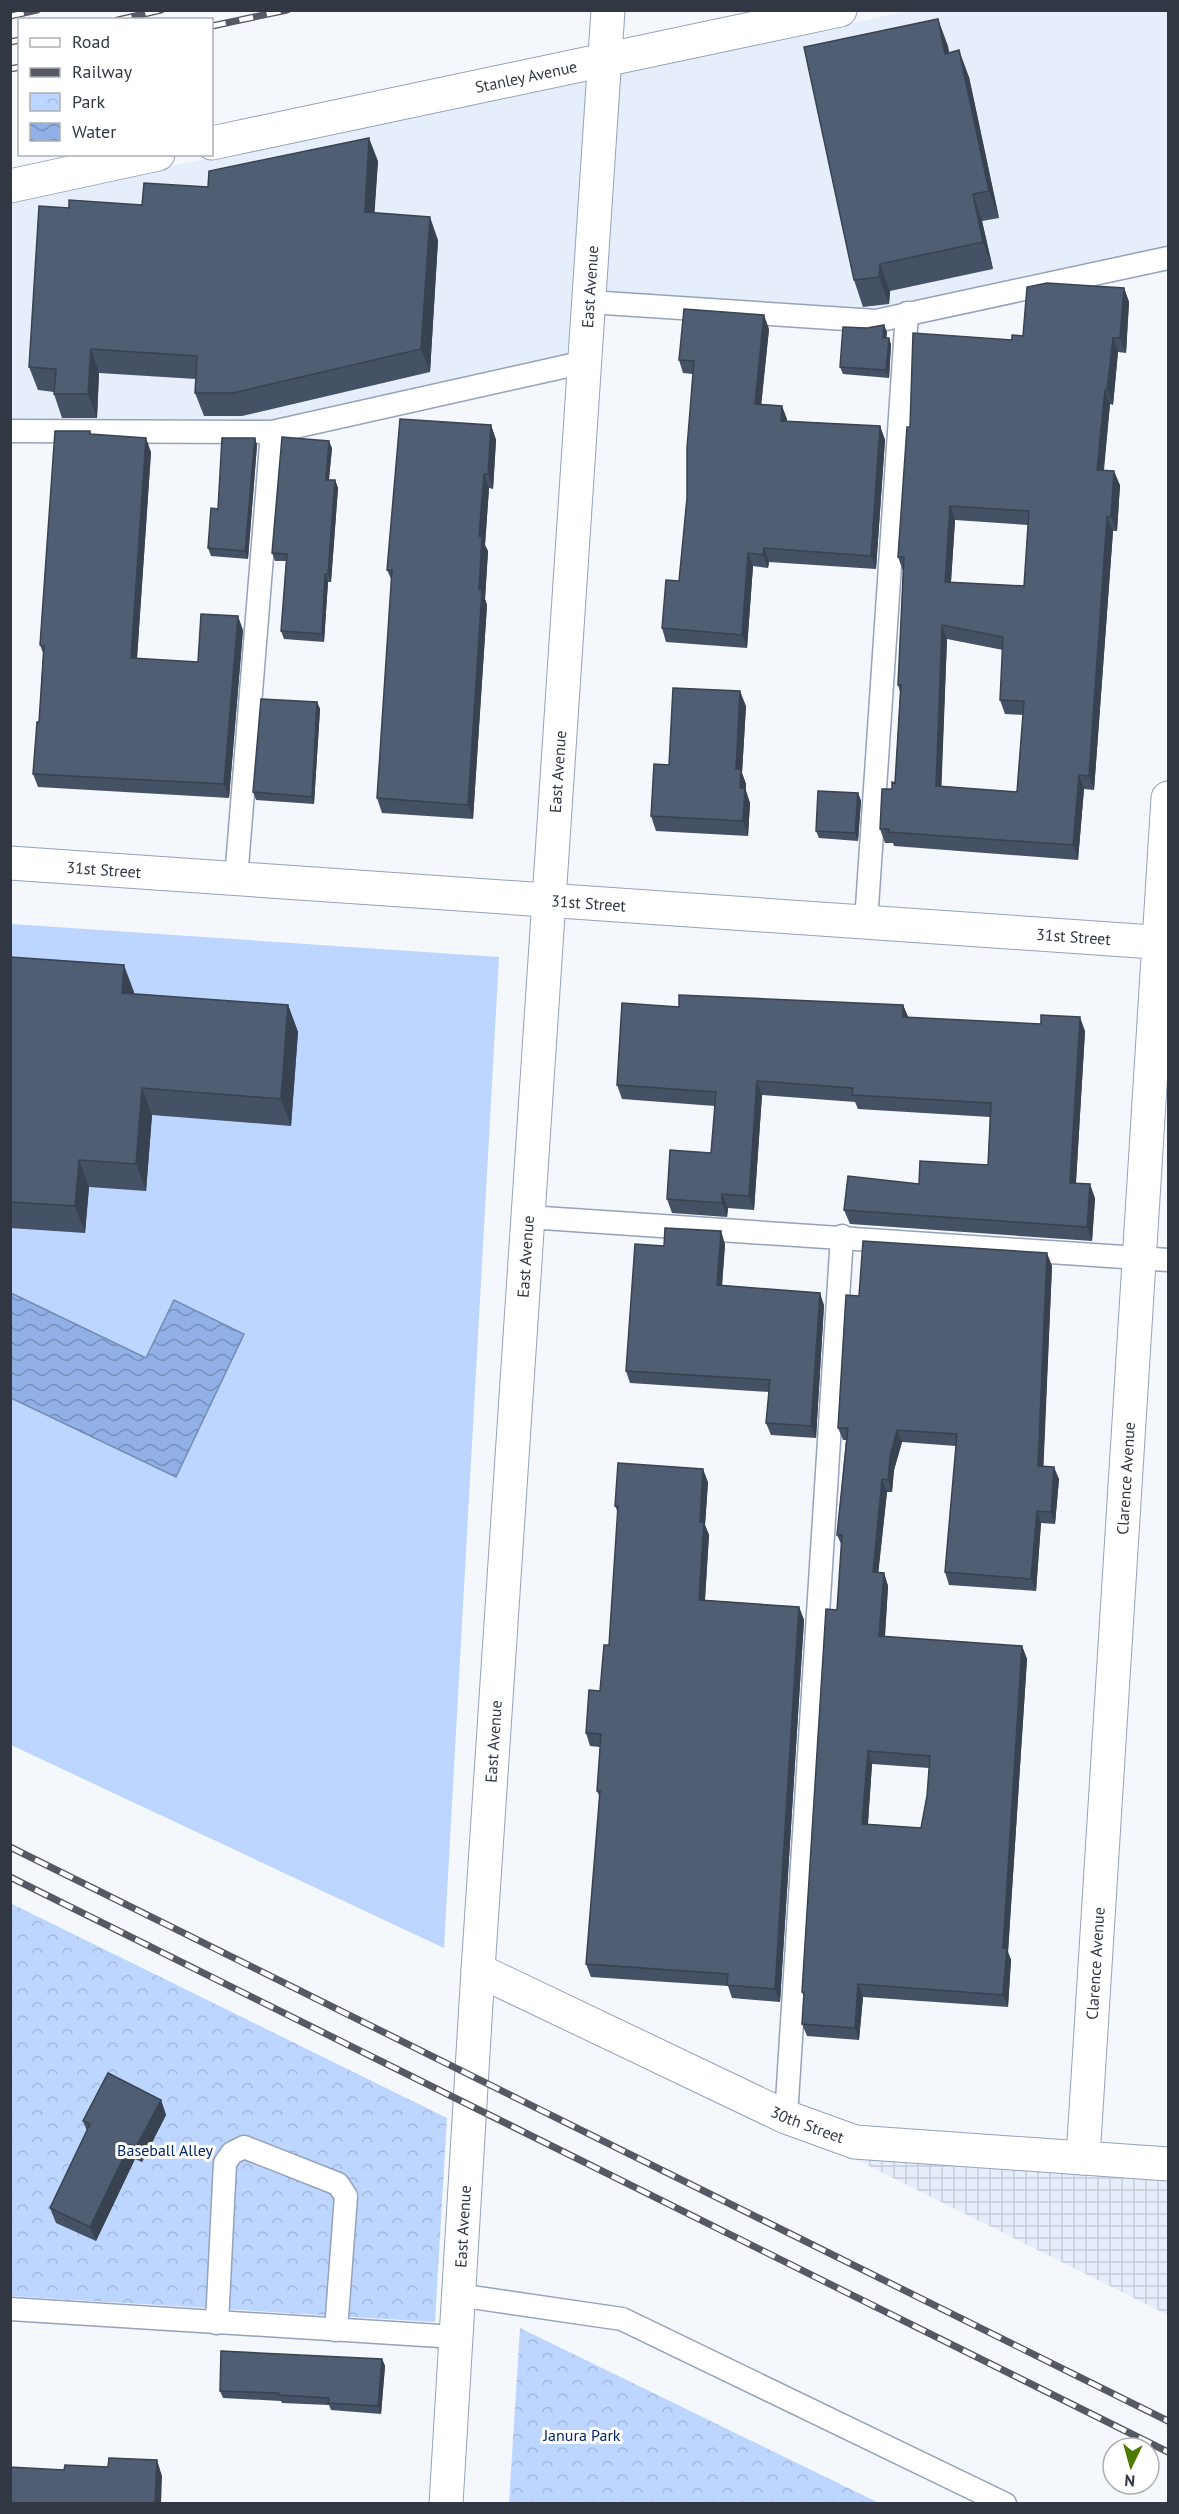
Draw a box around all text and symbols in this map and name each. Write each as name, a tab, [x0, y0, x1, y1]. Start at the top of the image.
legend	[18, 18, 213, 156]
text: Road	[72, 30, 110, 53]
street label: Stanley Avenue	[473, 56, 579, 97]
text: Railway	[72, 60, 133, 83]
text: Park	[72, 90, 105, 113]
text: Water	[72, 120, 116, 143]
street label: East Avenue	[577, 245, 602, 328]
street label: East Avenue	[545, 730, 570, 813]
street label: 31st Street	[66, 857, 142, 882]
street label: 31st Street	[551, 890, 627, 916]
street label: 31st Street	[1035, 924, 1112, 949]
street label: East Avenue	[513, 1215, 538, 1298]
street label: Clarence Avenue	[1112, 1421, 1139, 1535]
street label: East Avenue	[480, 1700, 506, 1783]
street label: Clarence Avenue	[1082, 1906, 1109, 2020]
street label: 30th Street	[768, 2101, 847, 2147]
park label: Baseball Alley	[117, 2140, 213, 2160]
street label: East Avenue	[450, 2185, 475, 2268]
park label: Janura Park	[542, 2425, 621, 2445]
north arrow	[1101, 2436, 1161, 2496]
text: N	[1124, 2471, 1136, 2491]

